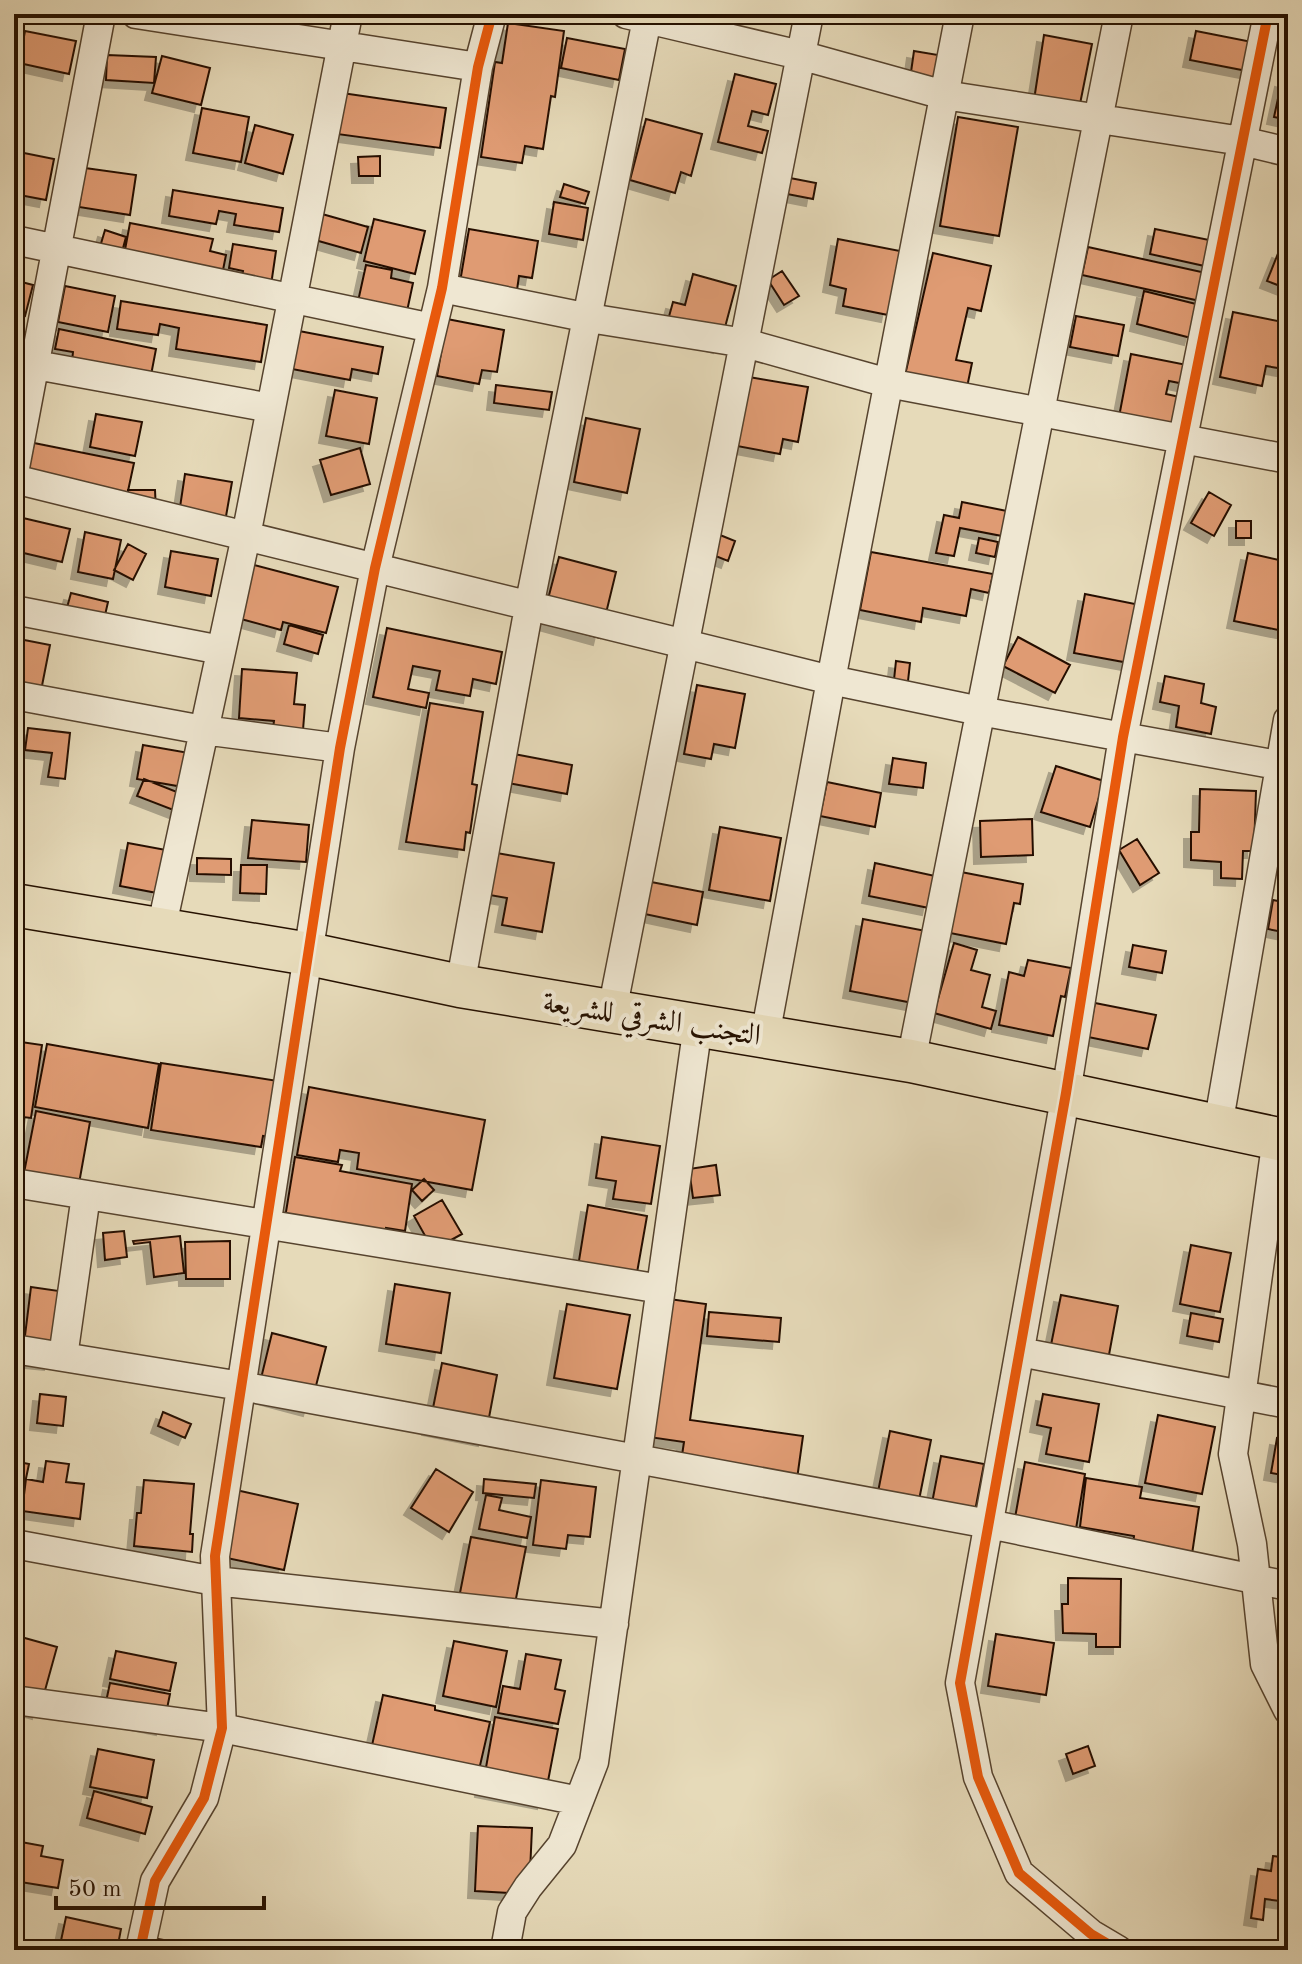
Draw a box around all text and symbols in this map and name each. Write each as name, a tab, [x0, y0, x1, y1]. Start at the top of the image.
street label: التجنب الشرقي للشريعة	[539, 987, 763, 1059]
scale bar	[56, 1860, 264, 1910]
text: 50 m	[68, 1878, 122, 1902]

